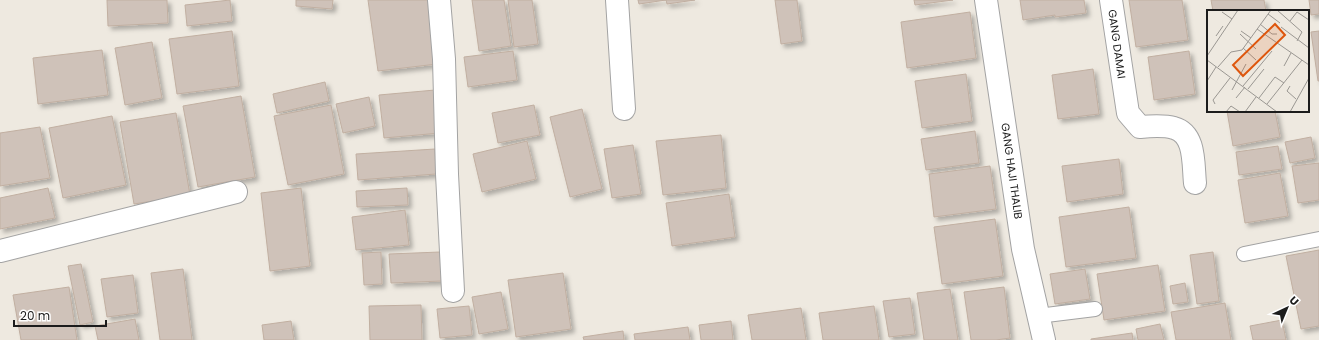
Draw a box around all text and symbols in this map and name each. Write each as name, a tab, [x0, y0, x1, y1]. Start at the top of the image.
street label: GANG DAMAI	[1104, 8, 1130, 80]
inset map	[1207, 10, 1309, 112]
street label: GANG HAJI THALIB	[997, 122, 1027, 220]
north arrow	[1267, 288, 1307, 328]
text: U	[1286, 292, 1302, 309]
scale bar	[14, 302, 106, 328]
text: 20 m	[20, 307, 50, 324]

